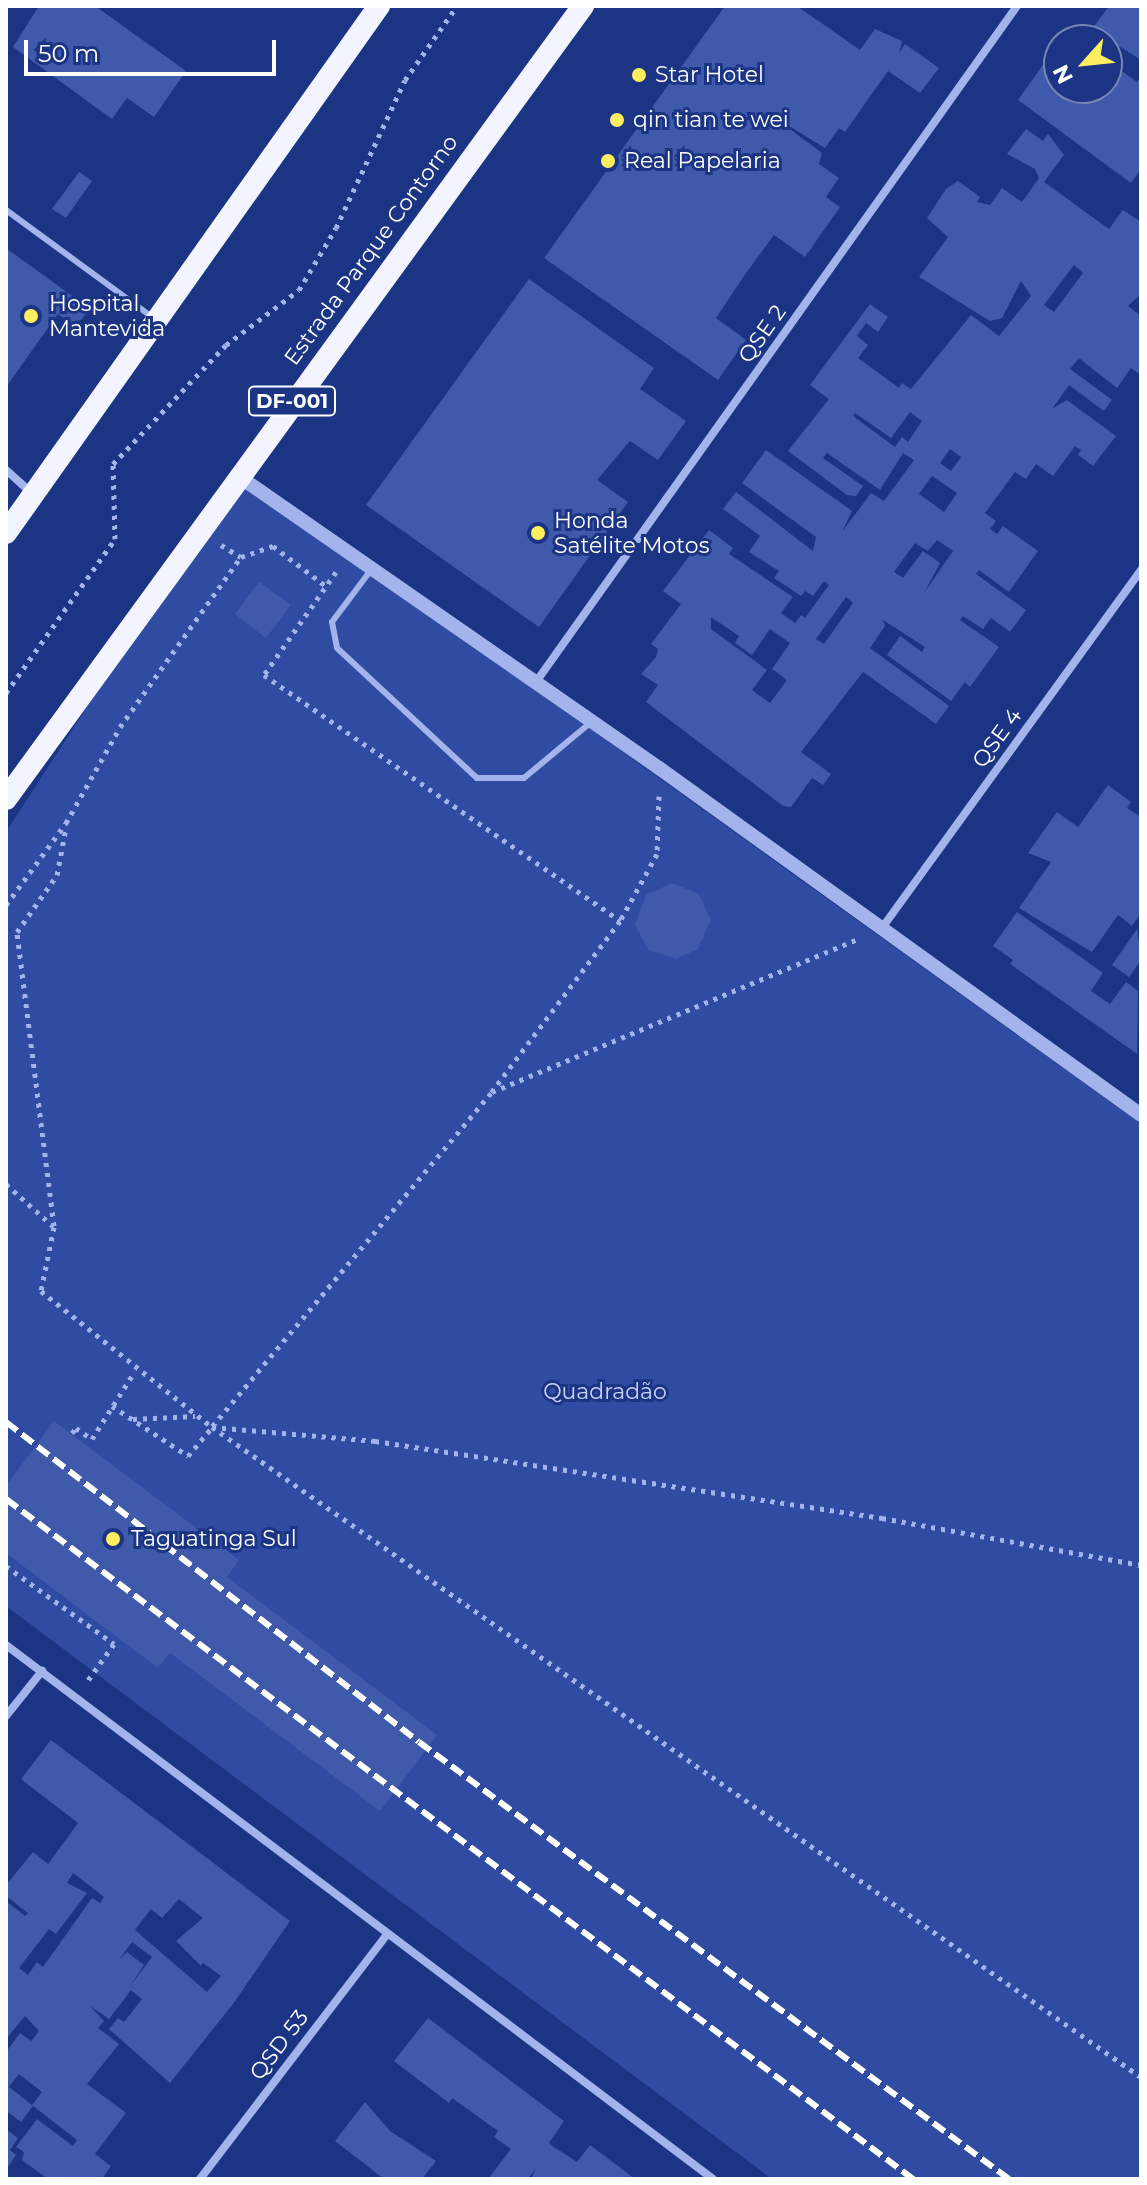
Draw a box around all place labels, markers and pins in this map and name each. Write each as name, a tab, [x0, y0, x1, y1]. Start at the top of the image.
place label: Star Hotel	[655, 62, 764, 88]
marker: Star Hotel	[630, 66, 648, 84]
place label: qin tian te wei	[633, 107, 789, 133]
marker: qin tian te wei	[608, 111, 626, 129]
place label: Real Papelaria	[624, 148, 781, 174]
marker: Real Papelaria	[599, 152, 617, 170]
place label: Hospital Mantevida	[49, 290, 165, 342]
marker: Hospital Mantevida	[20, 305, 42, 327]
place label: Honda Satélite Motos	[554, 507, 709, 558]
marker: Honda Satélite Motos	[529, 524, 547, 542]
place label: Taguatinga Sul	[131, 1526, 297, 1552]
marker: Taguatinga Sul	[102, 1528, 124, 1550]

